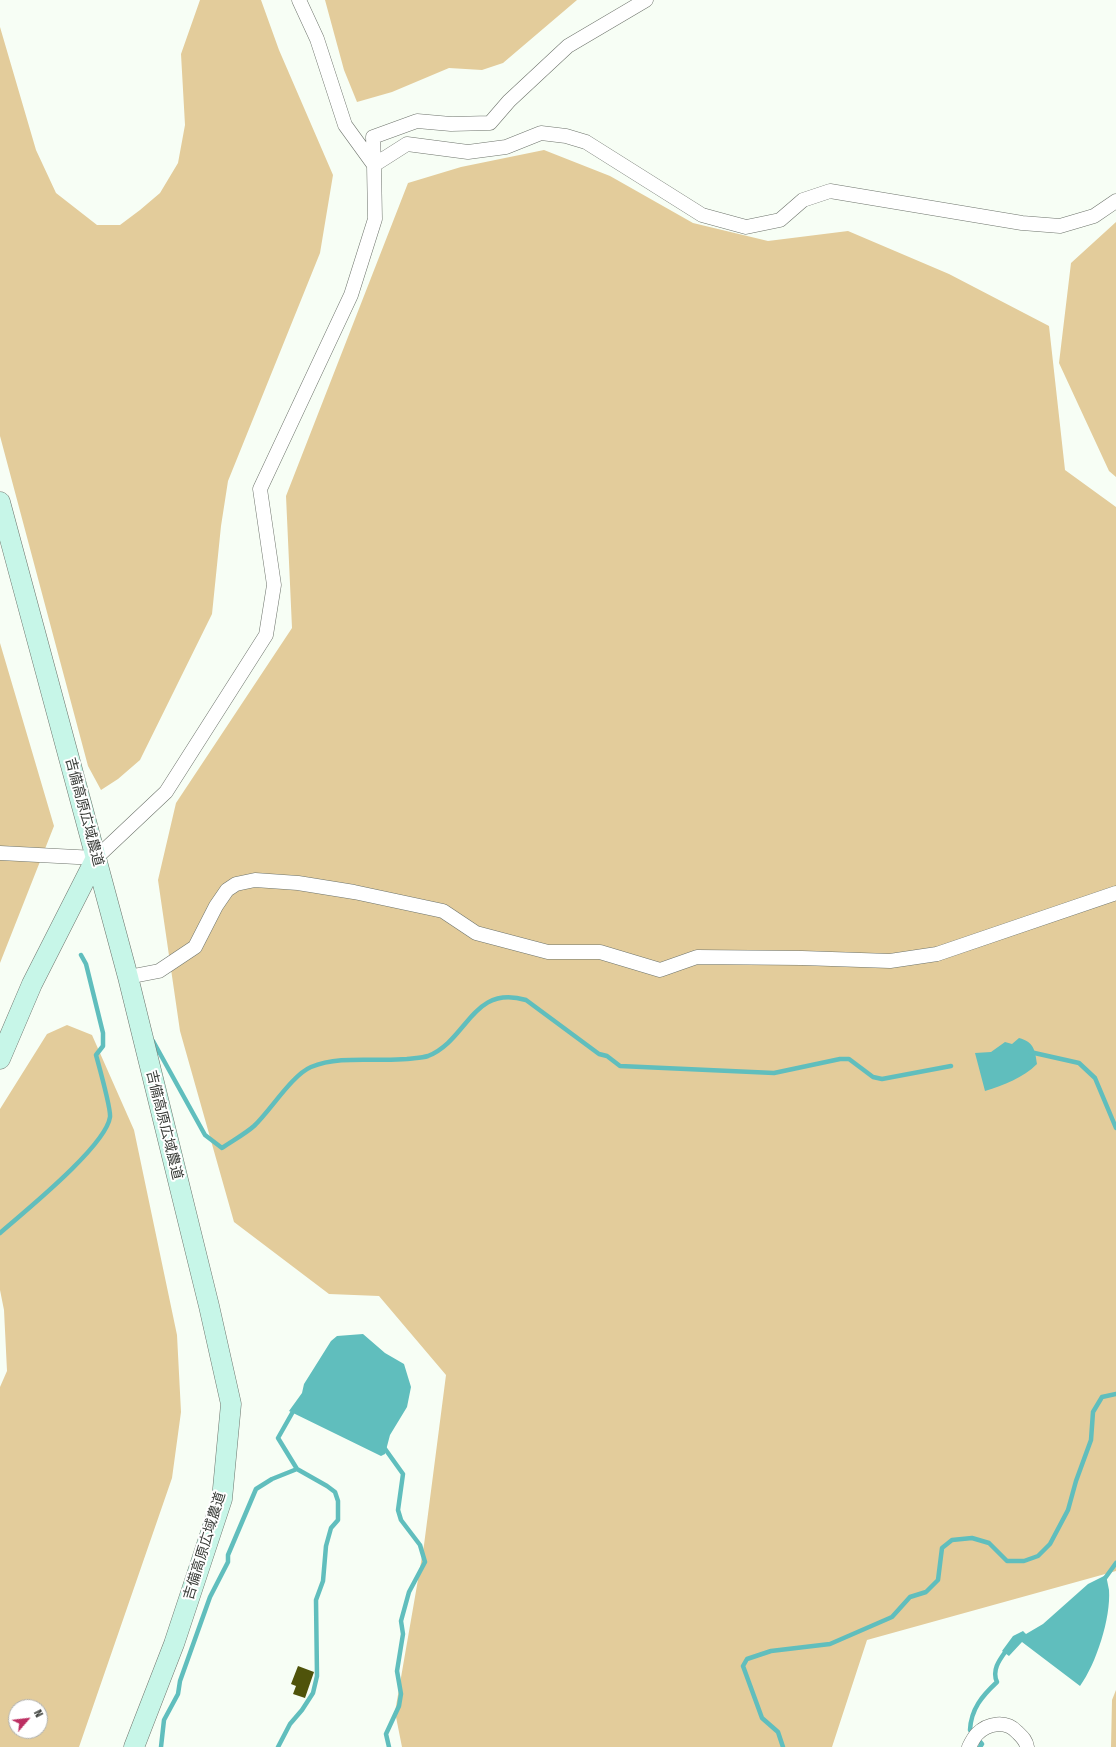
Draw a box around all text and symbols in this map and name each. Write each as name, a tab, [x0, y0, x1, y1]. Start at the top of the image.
street label: 吉備高原広域農道	[61, 756, 107, 868]
street label: 吉備高原広域農道	[142, 1069, 186, 1181]
street label: 吉備高原広域農道	[181, 1490, 229, 1602]
north arrow	[8, 1699, 48, 1739]
text: N	[31, 1708, 45, 1720]

